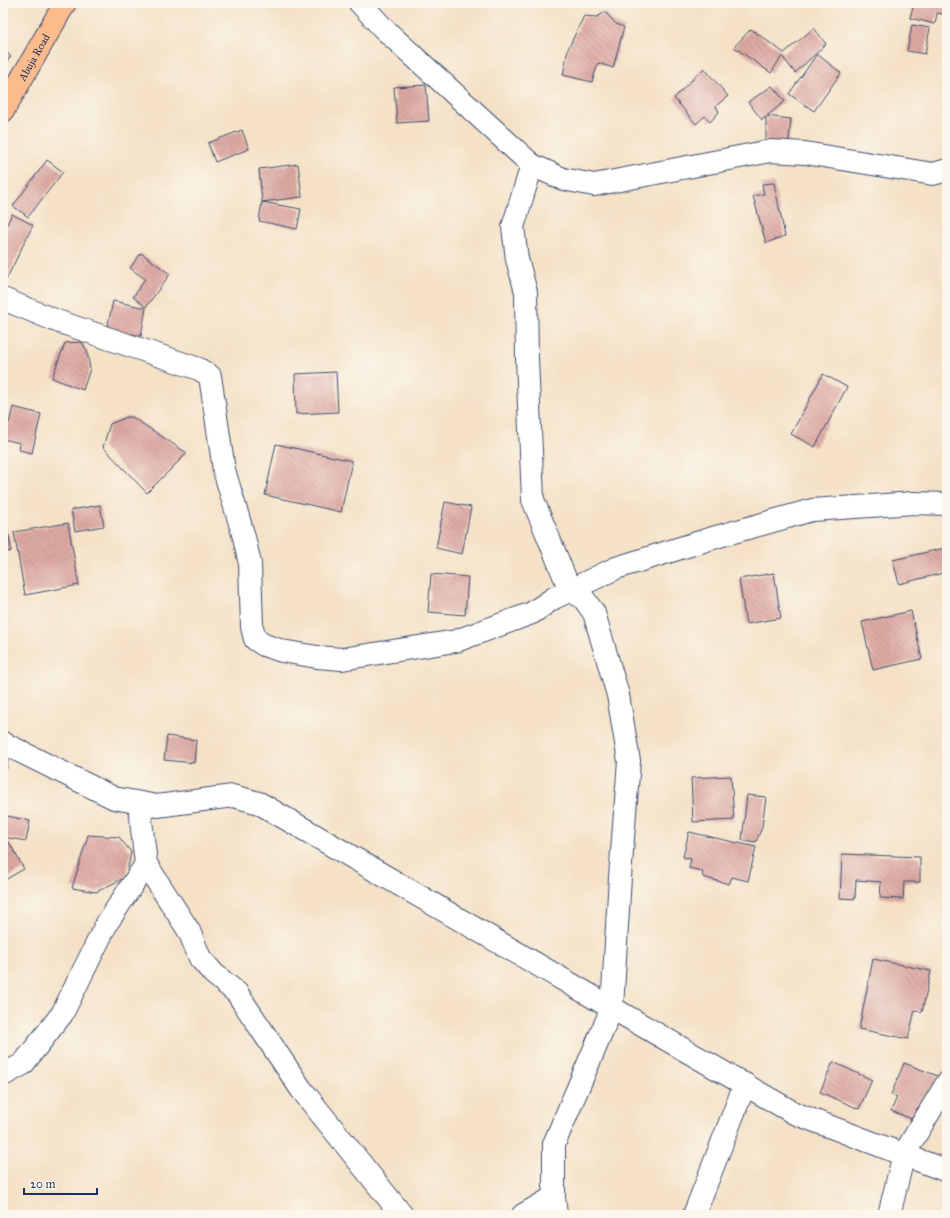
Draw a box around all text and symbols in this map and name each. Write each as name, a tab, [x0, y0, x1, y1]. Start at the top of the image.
street label: Abuja Road	[15, 31, 53, 84]
scale bar	[24, 1170, 97, 1196]
text: 20 m	[30, 1177, 56, 1191]

